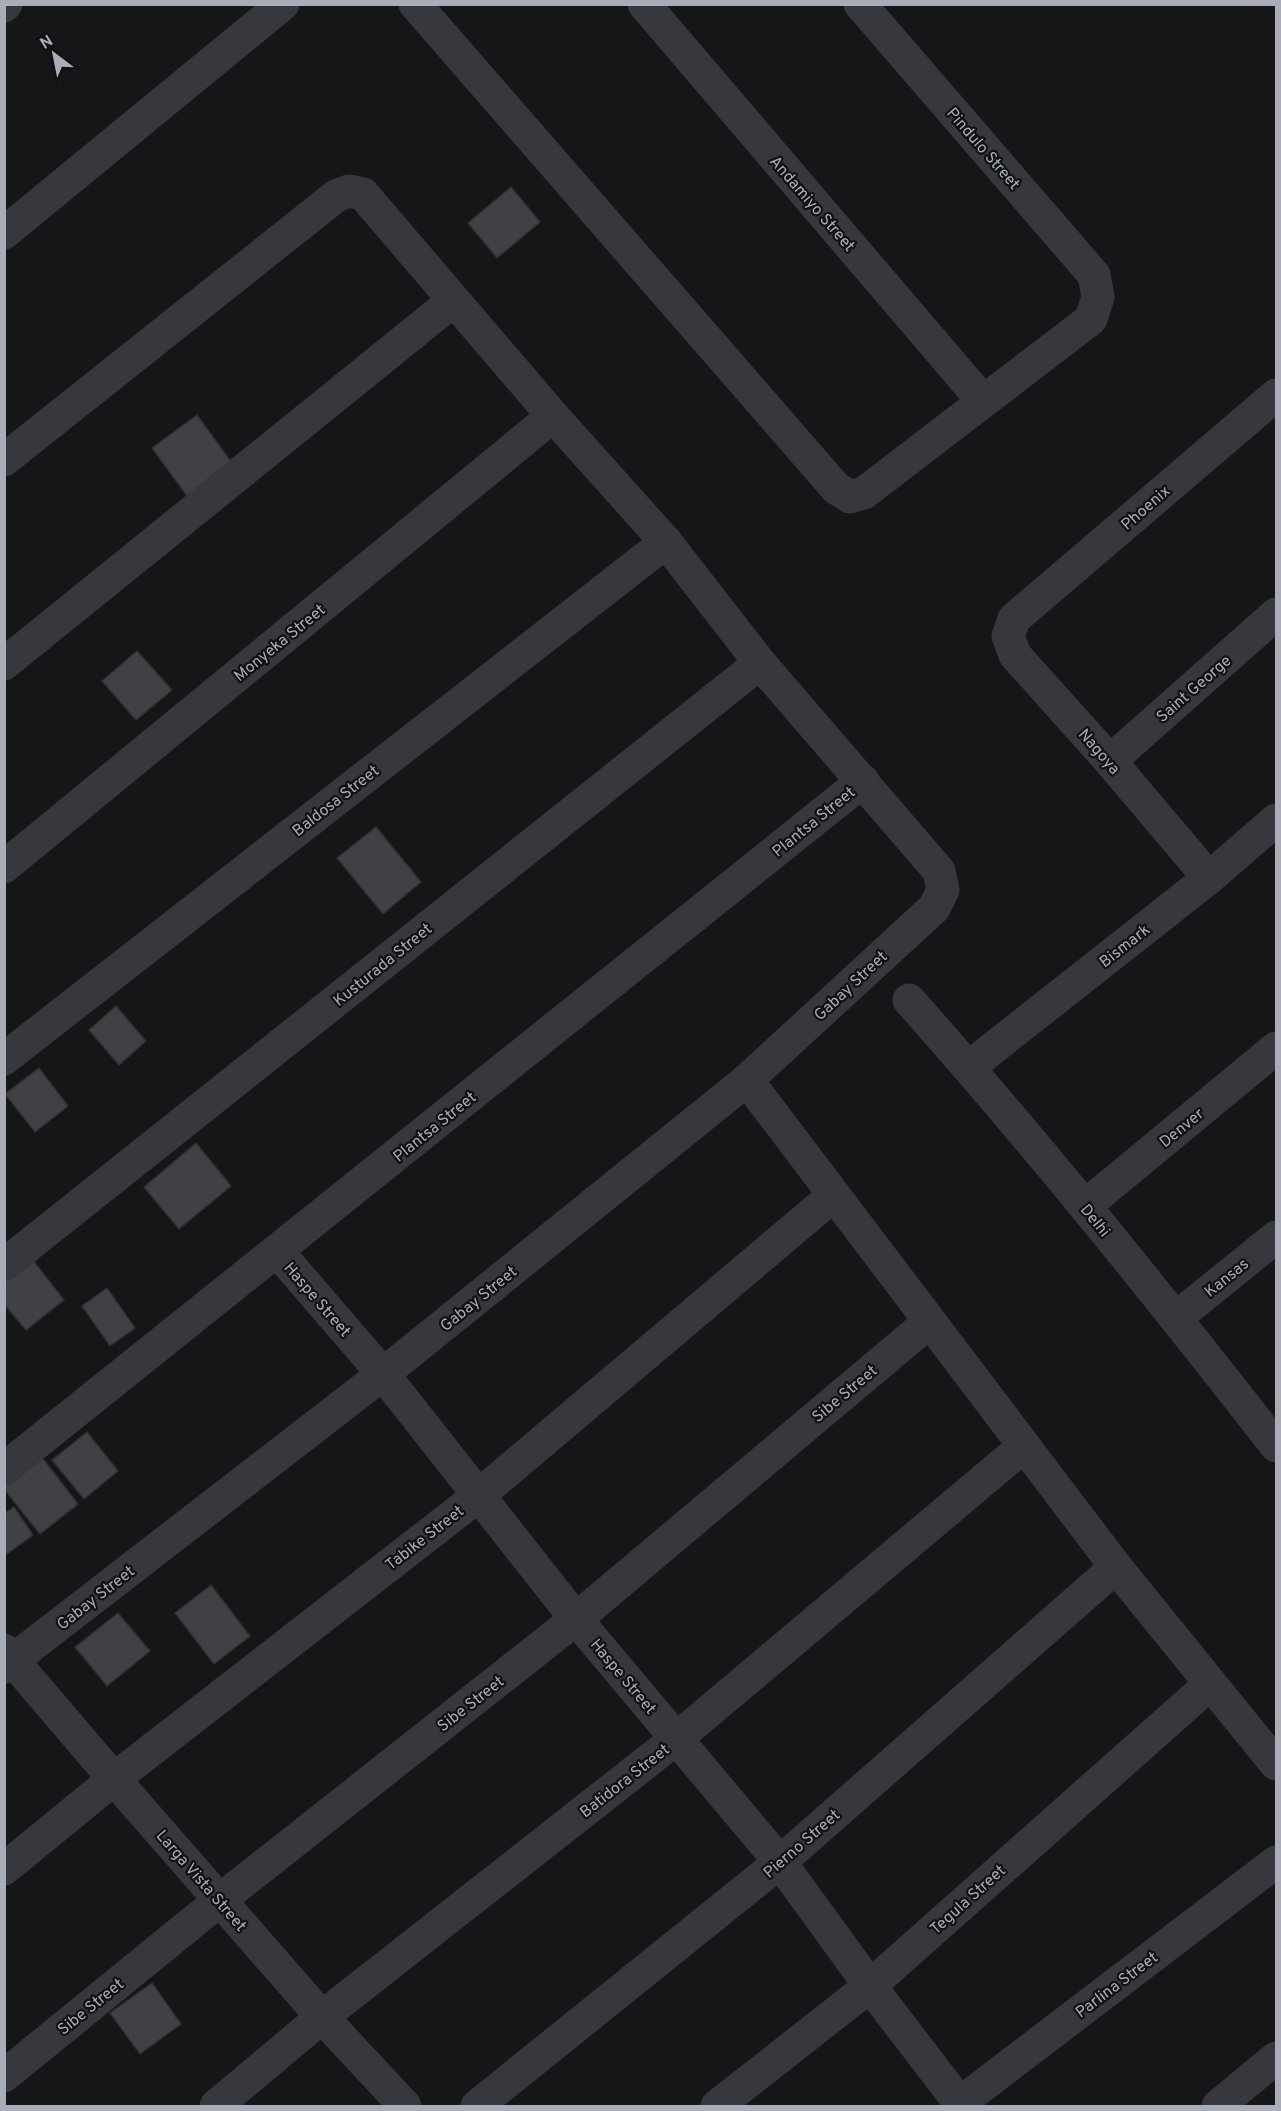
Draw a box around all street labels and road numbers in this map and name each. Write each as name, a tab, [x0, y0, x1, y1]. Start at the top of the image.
street label: Pindulo Street	[941, 104, 1024, 194]
street label: Andamiyo Street	[764, 152, 859, 256]
street label: Phoenix	[1118, 482, 1175, 535]
street label: Monyeka Street	[230, 601, 330, 687]
street label: Saint George	[1153, 652, 1236, 727]
street label: Nagoya	[1073, 725, 1124, 779]
street label: Baldosa Street	[289, 762, 384, 842]
street label: Plantsa Street	[769, 783, 860, 862]
street label: Kusturada Street	[330, 920, 437, 1012]
street label: Bismark	[1096, 921, 1155, 973]
street label: Gabay Street	[810, 947, 892, 1026]
street label: Plantsa Street	[390, 1088, 481, 1167]
street label: Denver	[1156, 1105, 1209, 1153]
street label: Delhi	[1075, 1201, 1114, 1242]
street label: Kansas	[1201, 1255, 1253, 1302]
street label: Haspe Street	[279, 1259, 354, 1342]
street label: Gabay Street	[437, 1262, 522, 1337]
street label: Sibe Street	[808, 1361, 882, 1428]
street label: Tabike Street	[382, 1502, 469, 1575]
street label: Gabay Street	[53, 1562, 139, 1635]
street label: Haspe Street	[585, 1635, 660, 1719]
street label: Sibe Street	[434, 1672, 509, 1737]
street label: Batidora Street	[576, 1740, 674, 1823]
street label: Pierno Street	[760, 1806, 845, 1883]
street label: Larga Vista Street	[151, 1826, 250, 1936]
street label: Tegula Street	[926, 1861, 1010, 1940]
street label: Parlina Street	[1072, 1948, 1162, 2023]
street label: Sibe Street	[54, 1975, 128, 2040]

